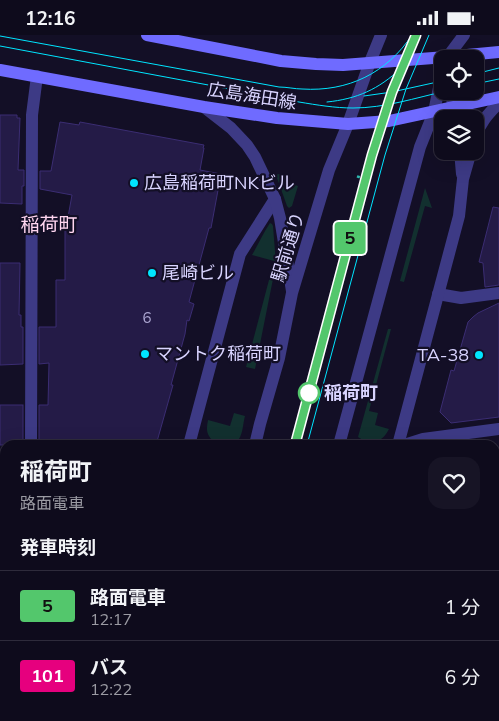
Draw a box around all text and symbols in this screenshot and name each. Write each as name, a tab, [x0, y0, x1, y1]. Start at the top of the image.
text: 12:16	[25, 6, 75, 30]
map controls	[434, 50, 484, 160]
button: locate	[434, 50, 484, 100]
street label: 広島海田線	[206, 77, 298, 114]
button: layers	[434, 110, 484, 160]
place label: 広島稲荷町NKビル	[144, 171, 295, 194]
marker: 広島稲荷町NKビル	[128, 177, 140, 189]
street label: 駅前通り	[266, 209, 309, 285]
district label: 稲荷町	[20, 212, 78, 236]
line badge: 5	[334, 222, 366, 254]
text: 5	[345, 226, 355, 249]
place label: 尾崎ビル	[162, 261, 234, 284]
marker: 尾崎ビル	[146, 267, 158, 279]
house number: 6	[142, 308, 152, 327]
place label: マントク稲荷町	[155, 342, 281, 365]
place label: TA-38	[417, 343, 469, 366]
marker: マントク稲荷町	[139, 348, 151, 360]
marker: TA-38	[473, 349, 485, 361]
place label: 稲荷町	[324, 381, 378, 404]
marker: 稲荷町	[298, 382, 320, 404]
text: 稲荷町	[20, 456, 92, 486]
button: heart	[428, 457, 480, 509]
text: 路面電車	[20, 493, 84, 513]
text: 発車時刻	[20, 535, 96, 559]
text: 路面電車	[90, 585, 166, 609]
text: 5	[42, 594, 53, 617]
text: 1 分	[445, 595, 480, 619]
text: 12:17	[90, 609, 132, 629]
text: バス	[90, 655, 128, 679]
text: 101	[31, 664, 64, 687]
text: 6 分	[445, 665, 480, 689]
text: 12:22	[90, 679, 132, 699]

